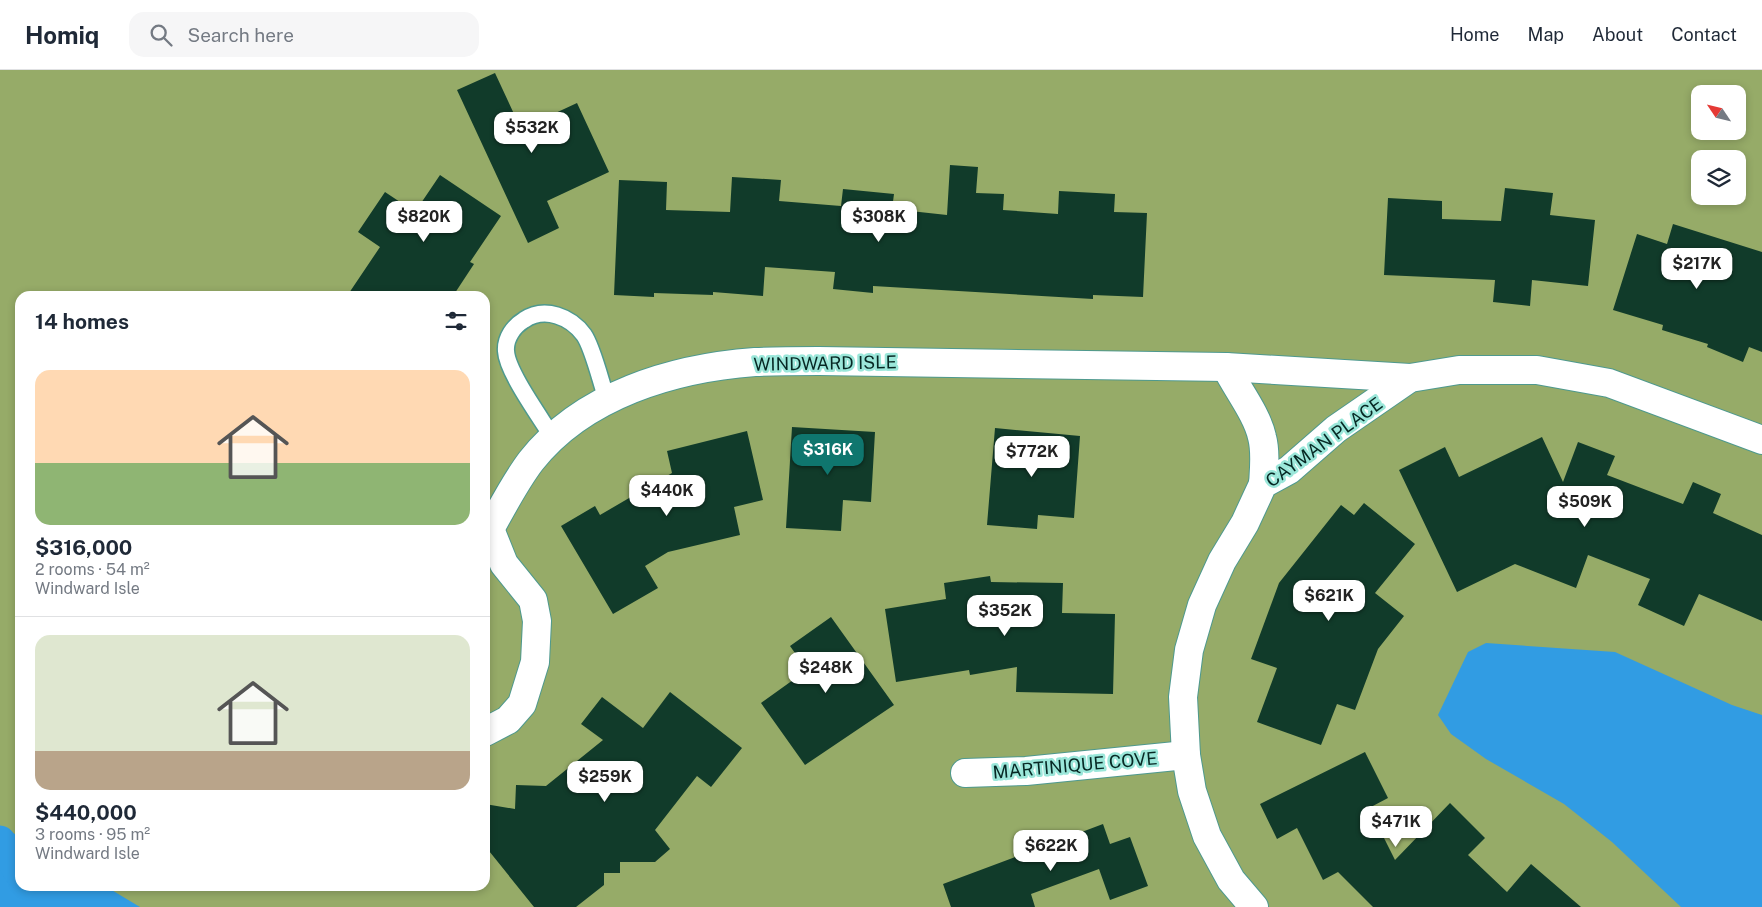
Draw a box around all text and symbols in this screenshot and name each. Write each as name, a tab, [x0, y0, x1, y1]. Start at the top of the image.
search box	[129, 12, 479, 57]
text: Homiq	[25, 21, 99, 49]
icon: search	[147, 21, 175, 49]
text: Search here	[187, 24, 294, 46]
text: Home	[1450, 24, 1500, 45]
text: Map	[1528, 24, 1564, 45]
text: About	[1592, 24, 1643, 45]
text: Contact	[1671, 24, 1737, 45]
north arrow	[1691, 85, 1746, 140]
map controls	[1691, 85, 1746, 205]
pin: $532K	[497, 112, 567, 154]
text: $532K	[505, 118, 559, 137]
button: layers	[1691, 150, 1746, 205]
pin: $820K	[389, 200, 459, 243]
pin: $308K	[844, 200, 914, 243]
text: $820K	[397, 207, 451, 226]
text: $308K	[852, 207, 906, 226]
pin: $217K	[1662, 248, 1732, 290]
text: $217K	[1672, 254, 1722, 273]
icon: filters	[442, 307, 470, 335]
text: 14 homes	[35, 309, 129, 334]
street label: WINDWARD ISLE	[753, 351, 897, 375]
street label: CAYMAN PLACE	[1262, 393, 1386, 491]
icon: home	[208, 402, 298, 492]
pin: $316K	[793, 434, 863, 476]
pin: $772K	[997, 436, 1067, 478]
text: $316K	[803, 440, 853, 459]
text: $772K	[1006, 442, 1058, 461]
pin: $440K	[632, 474, 702, 517]
text: $440K	[640, 481, 694, 500]
pin: $509K	[1550, 486, 1620, 528]
text: $509K	[1558, 492, 1612, 511]
text: $316,000	[35, 535, 132, 560]
text: 2 rooms · 54 m²	[35, 560, 150, 579]
text: Windward Isle	[35, 579, 140, 598]
pin: $621K	[1294, 580, 1364, 622]
text: $621K	[1304, 586, 1354, 605]
pin: $352K	[970, 594, 1040, 637]
text: $352K	[978, 601, 1032, 620]
pin: $248K	[791, 652, 861, 694]
text: $248K	[799, 658, 853, 677]
icon: home	[208, 668, 298, 758]
street label: MARTINIQUE COVE	[992, 747, 1158, 783]
pin: $259K	[570, 760, 640, 803]
text: $259K	[578, 767, 632, 786]
text: $440,000	[35, 800, 137, 825]
pin: $471K	[1361, 806, 1431, 848]
text: $471K	[1371, 812, 1421, 831]
text: 3 rooms · 95 m²	[35, 825, 150, 844]
pin: $622K	[1016, 830, 1086, 872]
text: $622K	[1024, 836, 1078, 855]
text: Windward Isle	[35, 844, 140, 863]

